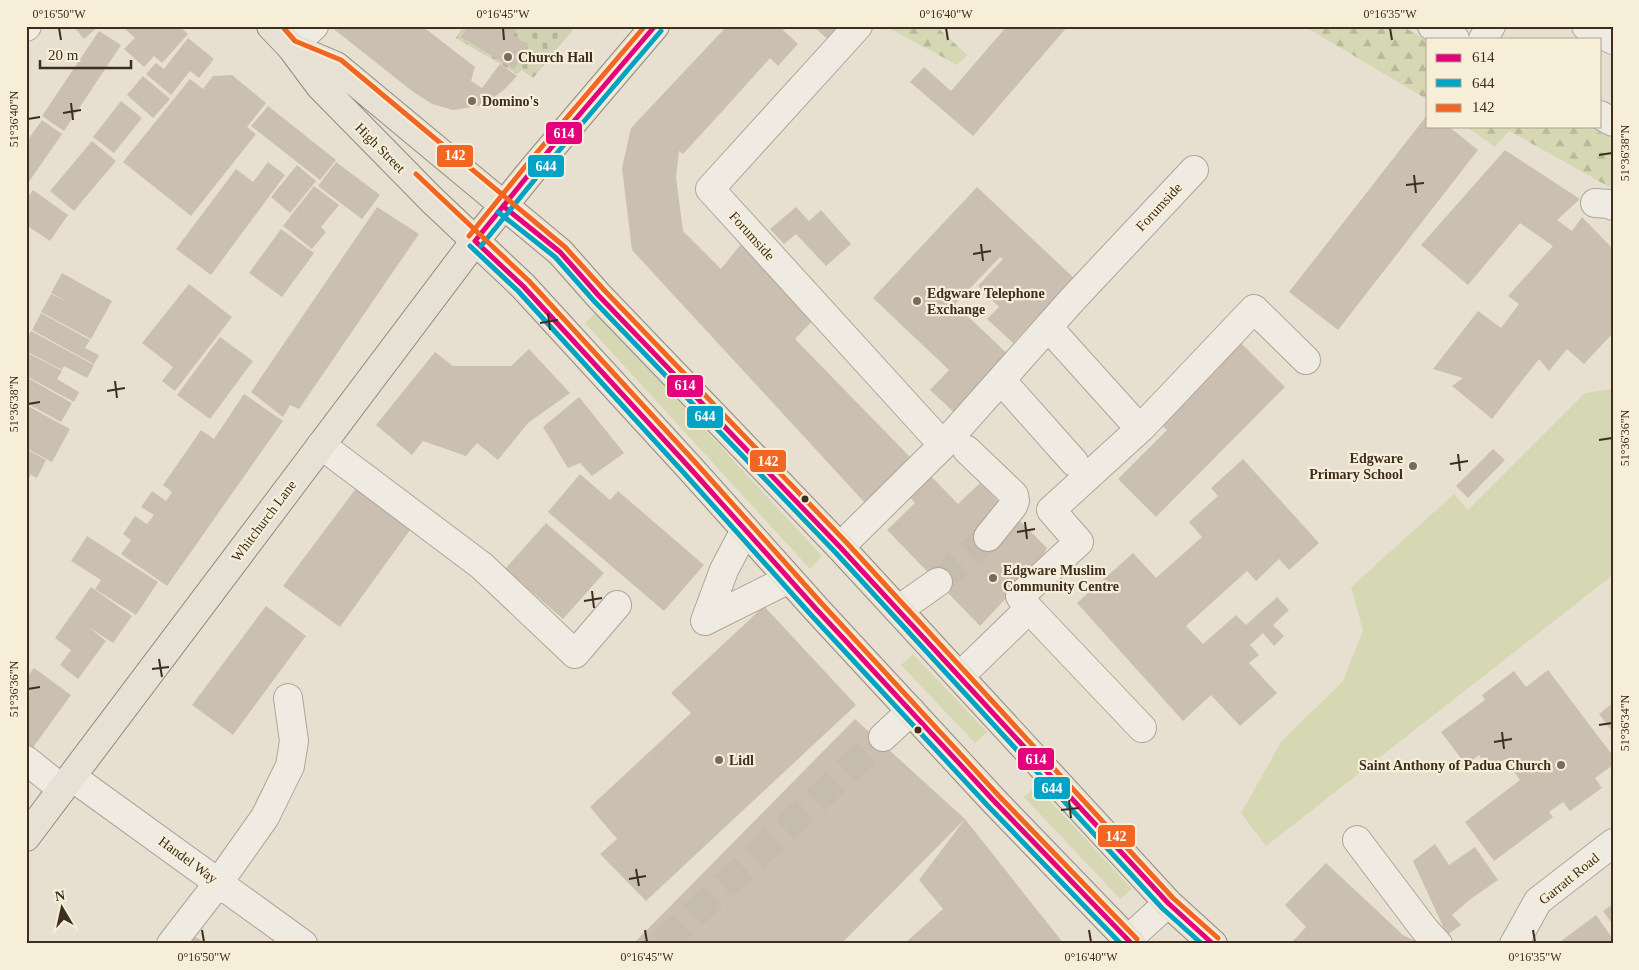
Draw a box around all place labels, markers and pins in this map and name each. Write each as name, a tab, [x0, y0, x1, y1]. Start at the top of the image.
place label: Church Hall	[518, 50, 593, 65]
marker: Church Hall	[502, 51, 514, 63]
place label: Domino's	[482, 94, 539, 109]
marker: Domino's	[466, 95, 478, 107]
place label: Edgware Telephone Exchange	[927, 286, 1045, 317]
marker: Edgware Telephone Exchange	[911, 295, 923, 307]
place label: Edgware Primary School	[1309, 451, 1403, 482]
marker: Edgware Primary School	[1407, 460, 1419, 472]
unlabelled marker	[800, 494, 810, 504]
place label: Edgware Muslim Community Centre	[1003, 563, 1119, 594]
marker: Edgware Muslim Community Centre	[987, 572, 999, 584]
unlabelled marker	[913, 725, 923, 735]
place label: Lidl	[729, 753, 754, 768]
marker: Lidl	[713, 754, 725, 766]
place label: Saint Anthony of Padua Church	[1359, 758, 1551, 773]
marker: Saint Anthony of Padua Church	[1555, 759, 1567, 771]

